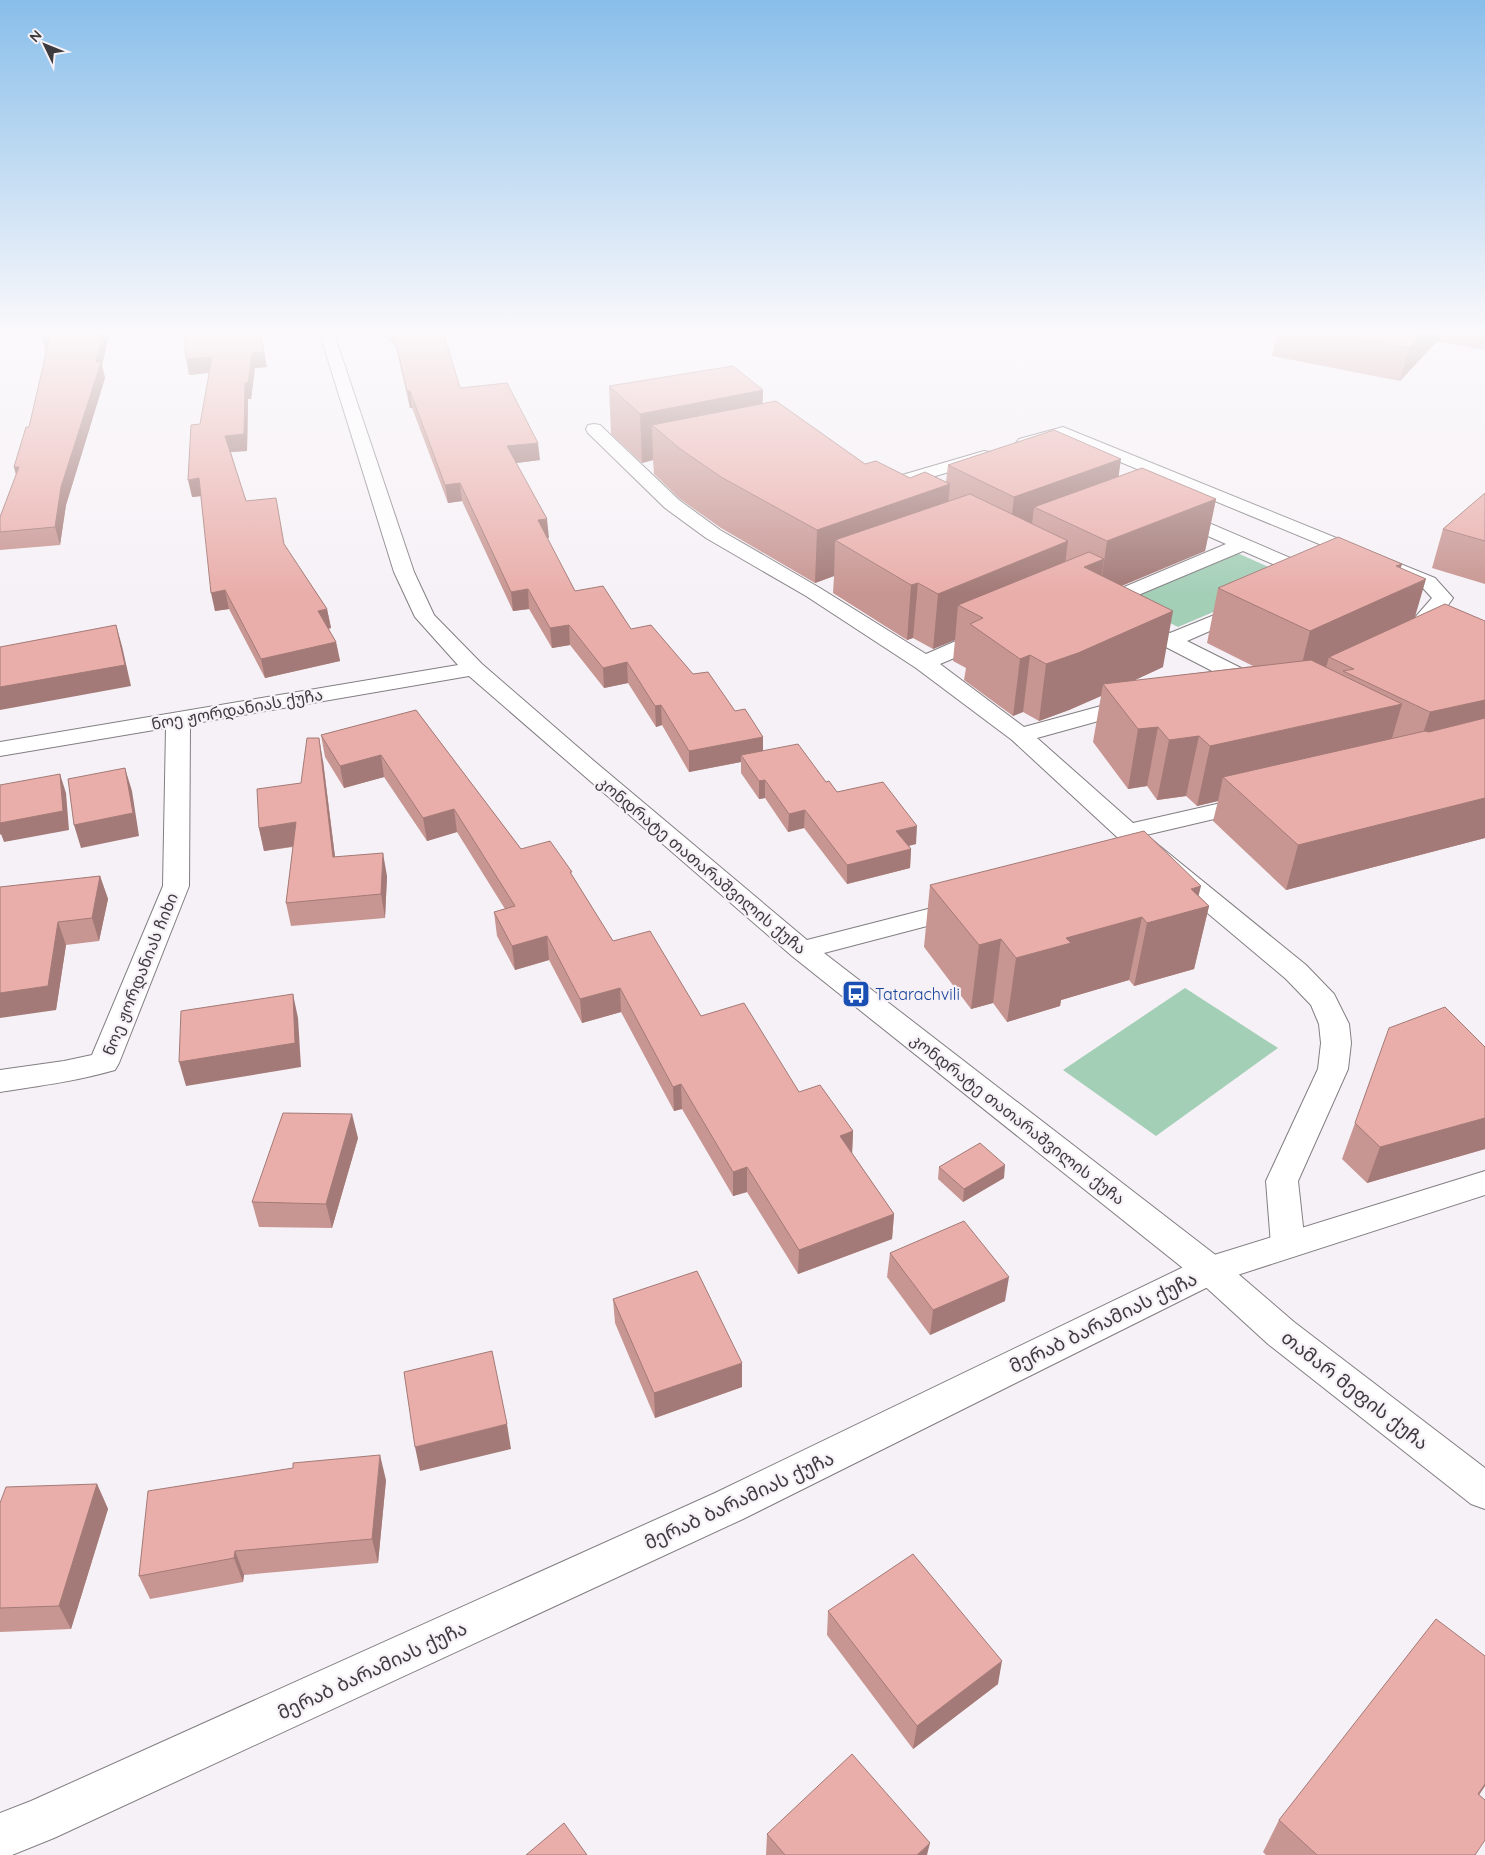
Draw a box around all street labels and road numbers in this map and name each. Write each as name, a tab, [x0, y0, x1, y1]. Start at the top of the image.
street label: ნოე ჟორდანიას ქუჩა	[150, 684, 324, 735]
street label: კონდრატე თათარაშვილის ქუჩა	[593, 772, 810, 959]
street label: ნოე ჟორდანიას ჩიხი	[98, 890, 183, 1059]
street label: კონდრატე თათარაშვილის ქუჩა	[906, 1029, 1129, 1210]
street label: მერაბ ბარამიას ქუჩა	[1005, 1266, 1201, 1378]
street label: თამარ მეფის ქუჩა	[1277, 1325, 1433, 1455]
street label: მერაბ ბარამიას ქუჩა	[641, 1446, 837, 1554]
street label: მერაბ ბარამიას ქუჩა	[274, 1616, 470, 1724]

